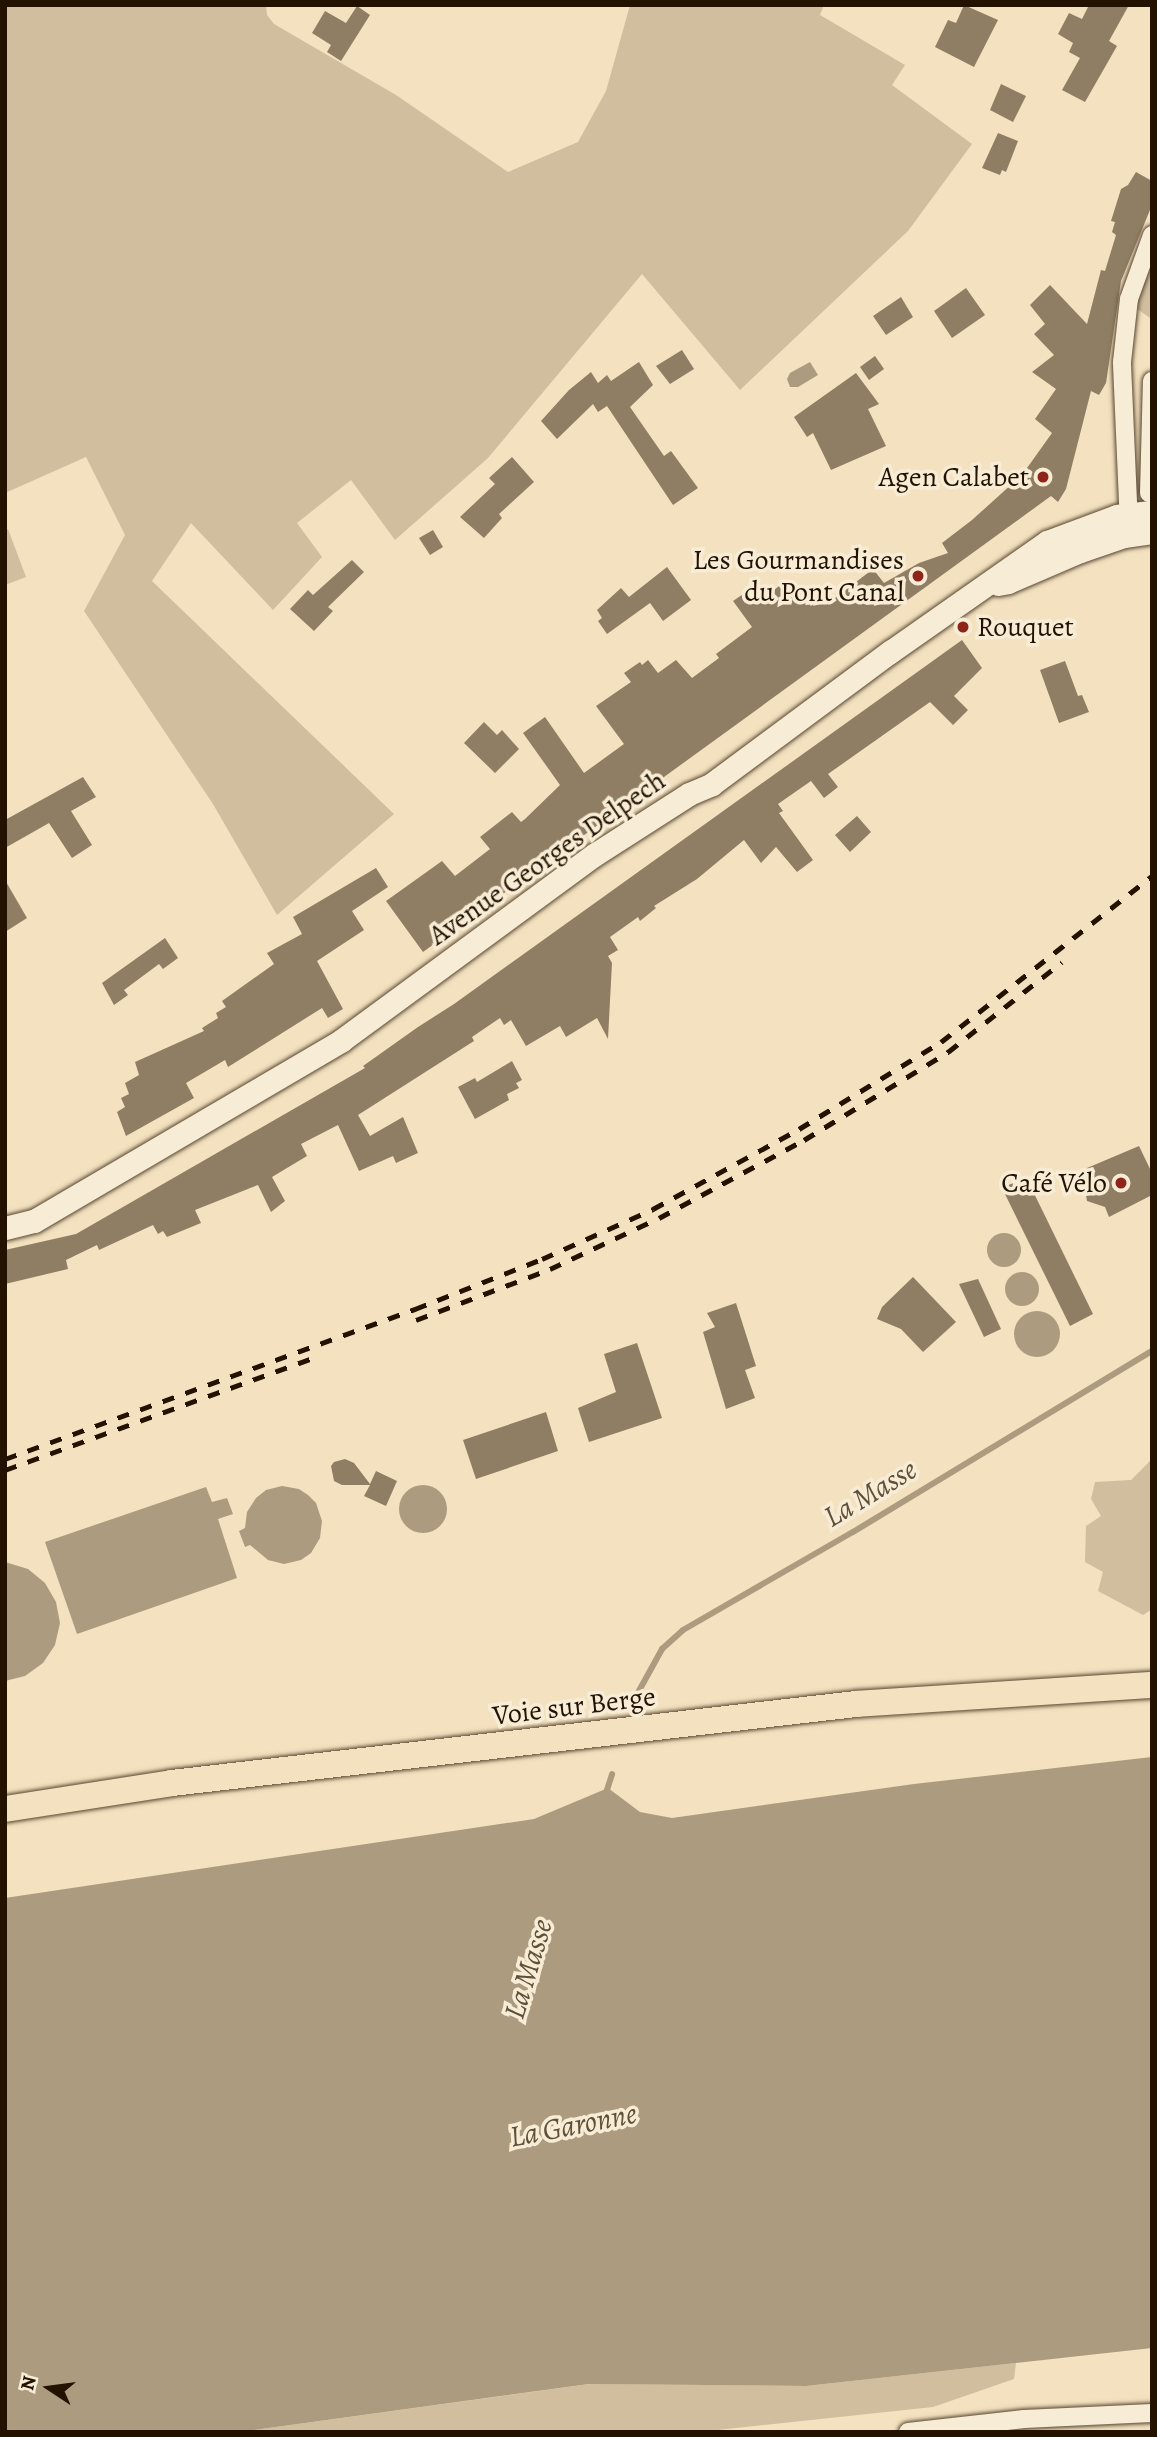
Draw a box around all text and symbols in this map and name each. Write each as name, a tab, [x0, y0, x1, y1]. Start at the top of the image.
place label: Agen Calabet	[879, 460, 1029, 494]
marker: Agen Calabet	[1035, 469, 1051, 485]
place label: Les Gourmandises du Pont Canal	[693, 543, 904, 609]
marker: Les Gourmandises du Pont Canal	[910, 568, 926, 584]
place label: Rouquet	[977, 610, 1074, 644]
marker: Rouquet	[955, 619, 971, 635]
street label: Avenue Georges Delpech	[422, 764, 672, 952]
place label: Café Vélo	[1001, 1166, 1107, 1200]
marker: Café Vélo	[1113, 1175, 1129, 1191]
water label: La Masse	[817, 1451, 923, 1535]
street label: Voie sur Berge	[491, 1679, 657, 1733]
water label: La Masse	[496, 1915, 560, 2023]
water label: La Garonne	[506, 2095, 640, 2155]
north arrow	[14, 2353, 84, 2423]
text: N	[14, 2374, 43, 2393]

